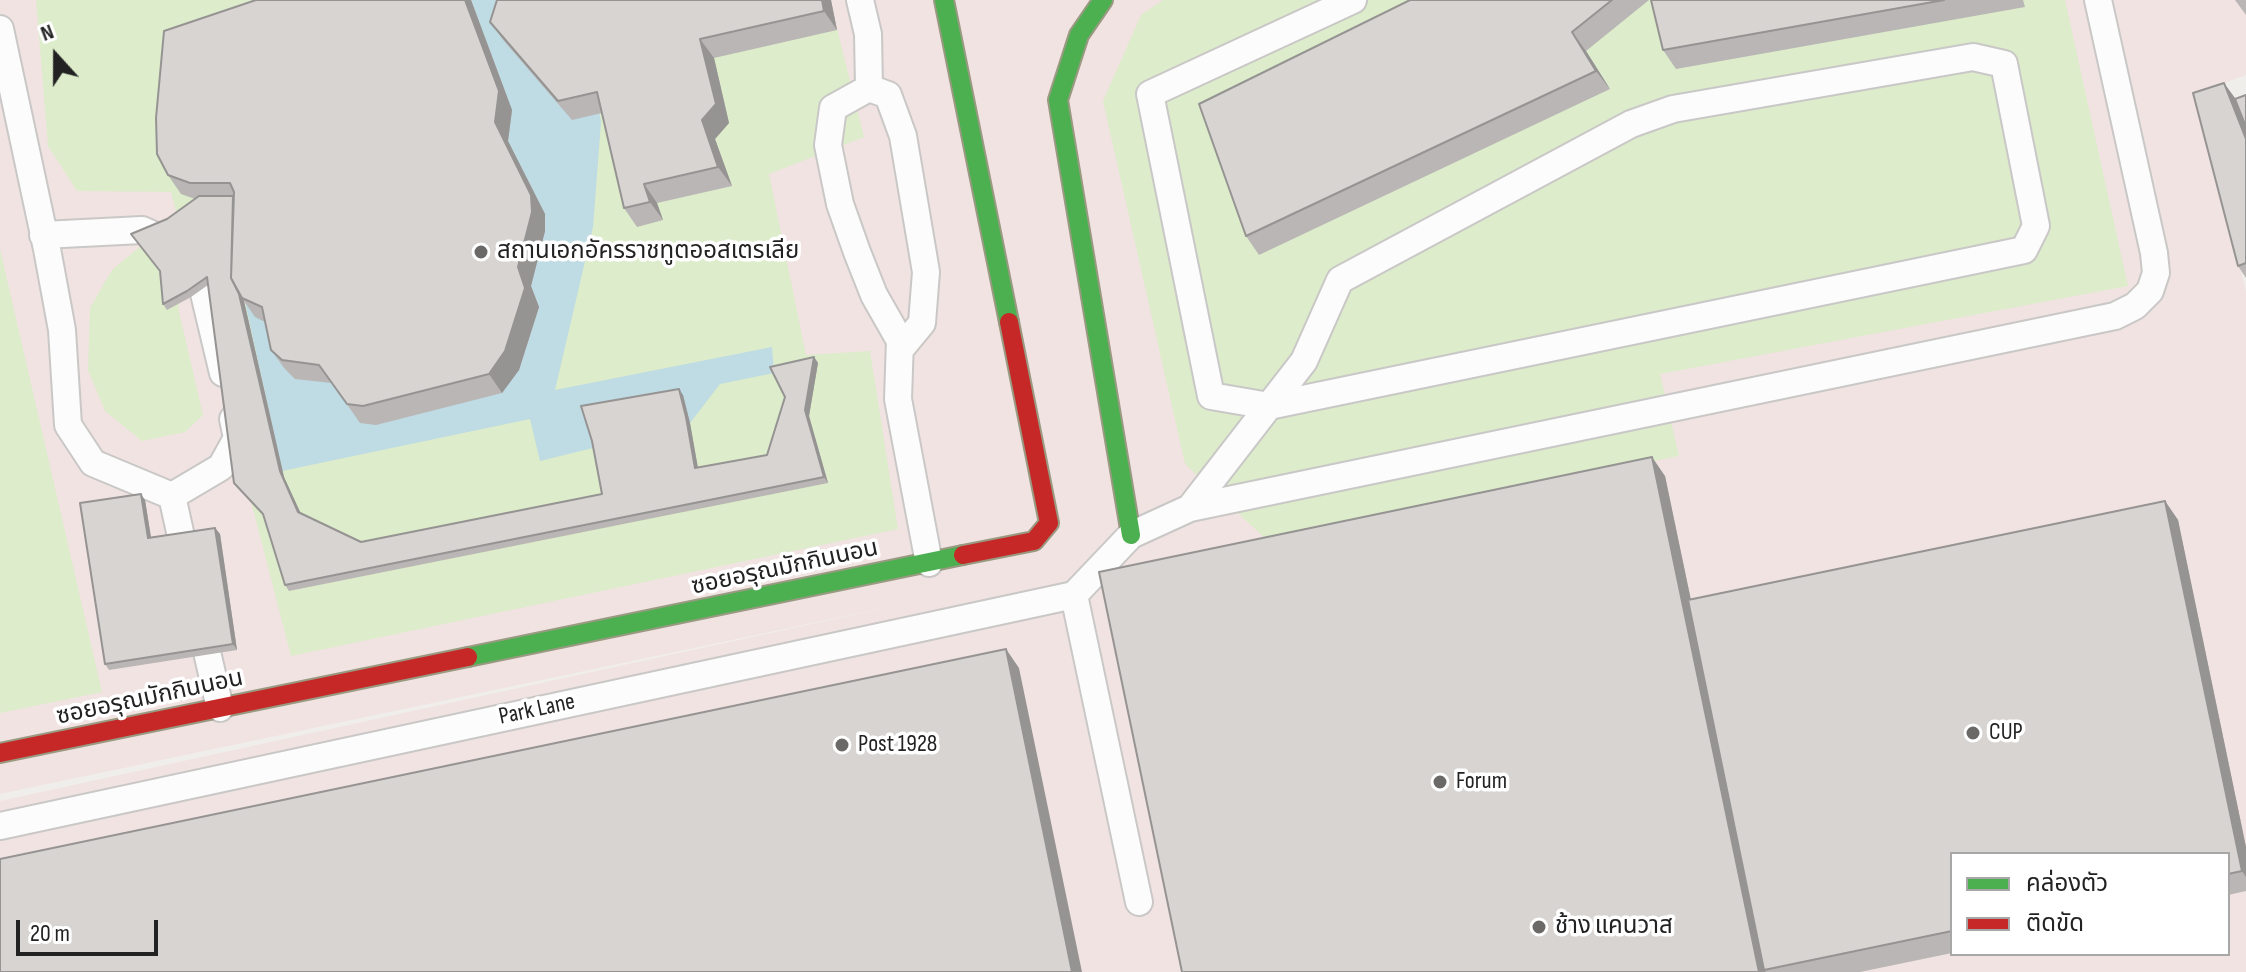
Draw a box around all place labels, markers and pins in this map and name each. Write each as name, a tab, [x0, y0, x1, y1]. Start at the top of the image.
place label: สถานเอกอัครราชทูตออสเตรเลีย	[497, 238, 799, 266]
marker: สถานเอกอัครราชทูตออสเตรเลีย	[472, 243, 490, 261]
place label: CUP	[1989, 719, 2023, 747]
marker: CUP	[1964, 724, 1982, 742]
place label: Post 1928	[858, 731, 937, 759]
marker: Post 1928	[833, 736, 851, 754]
place label: Forum	[1456, 768, 1507, 796]
marker: Forum	[1431, 773, 1449, 791]
place label: ช้าง แคนวาส	[1555, 913, 1673, 941]
marker: ช้าง แคนวาส	[1530, 918, 1548, 936]

